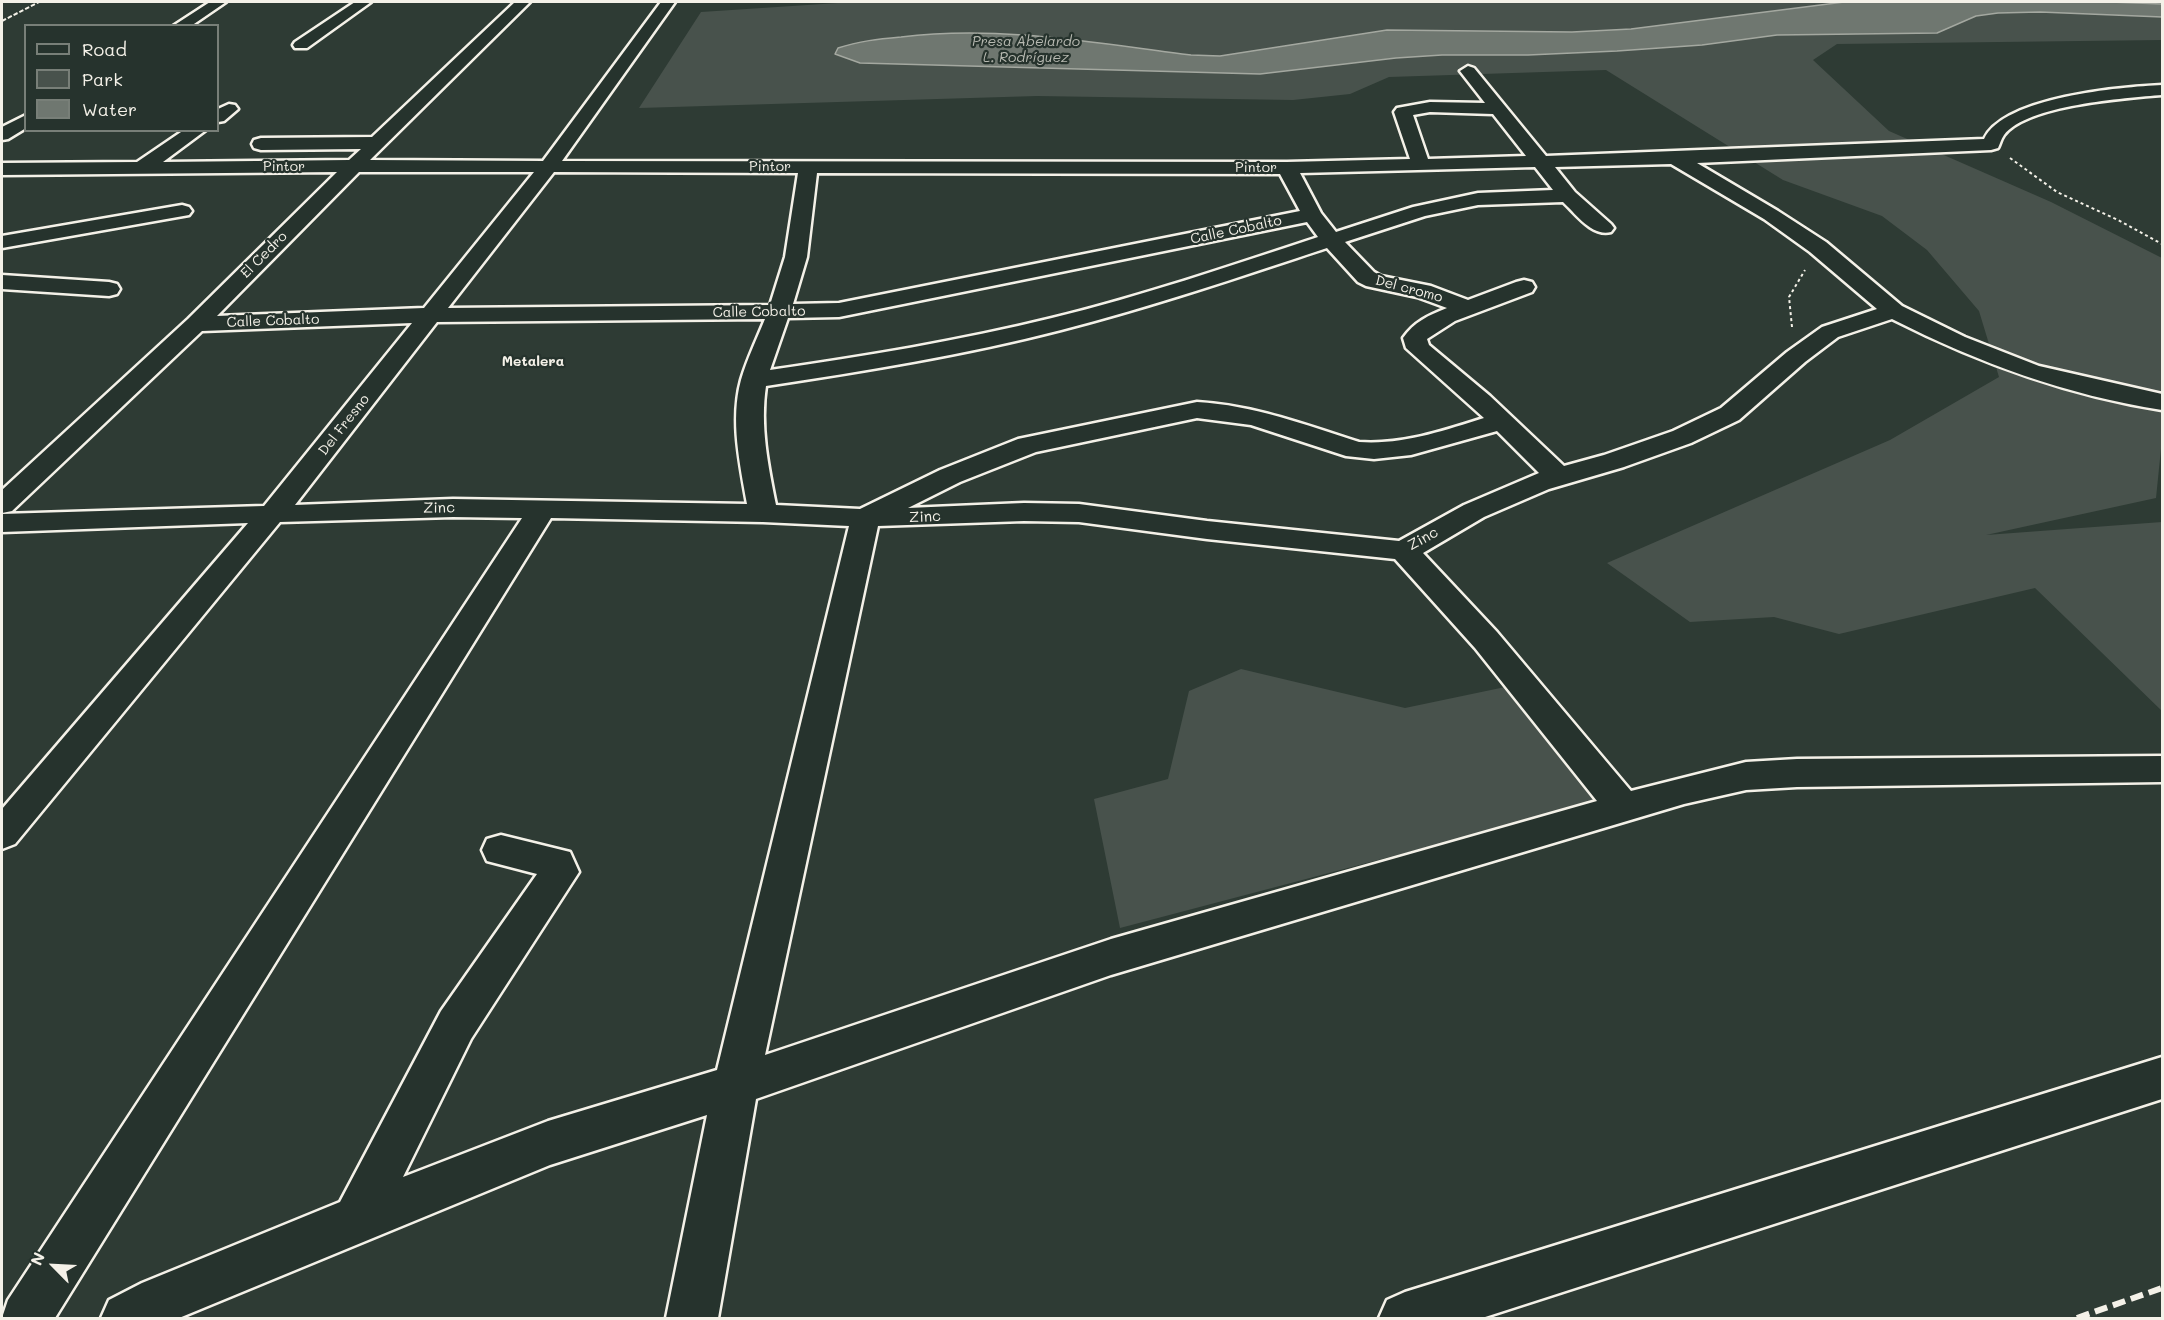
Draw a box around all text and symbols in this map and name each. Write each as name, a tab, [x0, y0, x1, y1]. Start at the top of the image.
legend	[24, 24, 219, 132]
water label: Presa Abelardo L. Rodríguez	[972, 34, 1080, 66]
text: Road	[82, 37, 127, 61]
text: Park	[82, 67, 123, 91]
text: Water	[82, 97, 137, 121]
street label: Pintor	[263, 159, 305, 175]
street label: Pintor	[749, 159, 791, 175]
street label: Pintor	[1235, 160, 1277, 176]
street label: Calle Cobalto	[1189, 212, 1283, 248]
street label: El Cedro	[237, 228, 291, 282]
street label: Del cromo	[1373, 272, 1445, 306]
street label: Calle Cobalto	[712, 303, 806, 321]
street label: Calle Cobalto	[226, 311, 320, 331]
district label: Metalera	[502, 354, 564, 370]
street label: Del Fresno	[315, 391, 373, 459]
street label: Zinc	[423, 499, 455, 517]
street label: Zinc	[909, 507, 941, 527]
street label: Zinc	[1405, 523, 1441, 555]
north arrow	[24, 1236, 84, 1296]
text: N	[25, 1249, 49, 1268]

